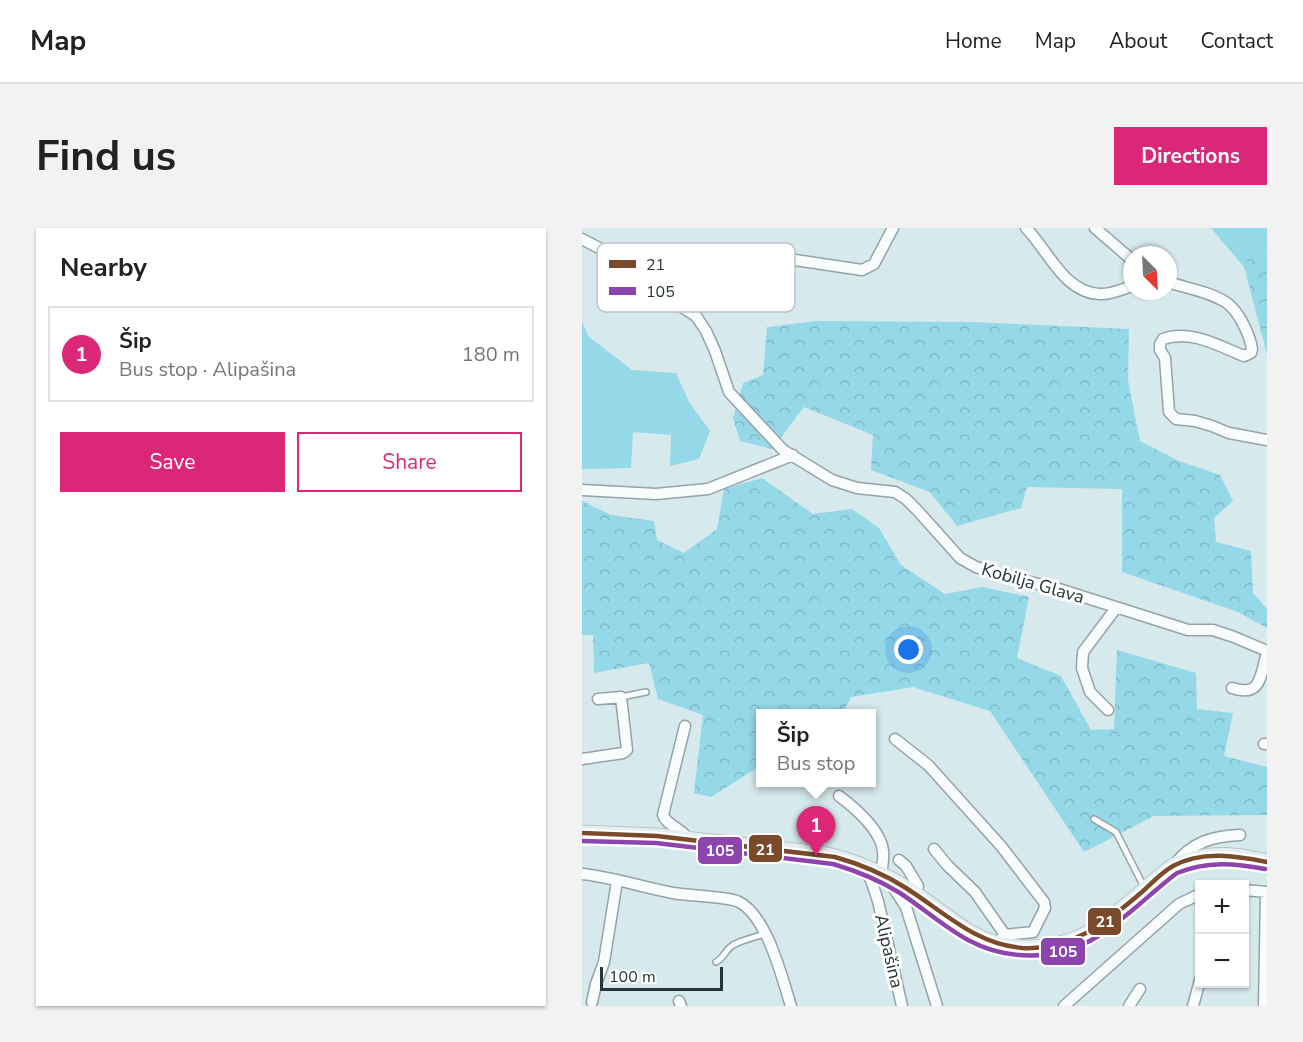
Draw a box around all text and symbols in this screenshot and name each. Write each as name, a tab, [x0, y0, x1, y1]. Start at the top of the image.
text: Map	[30, 22, 86, 60]
text: Home	[945, 27, 1002, 55]
text: Map	[1035, 27, 1076, 55]
text: About	[1109, 27, 1167, 55]
text: Contact	[1200, 27, 1273, 55]
button: Directions	[1114, 127, 1267, 185]
text: Find us	[36, 128, 176, 185]
legend	[597, 243, 795, 312]
north arrow	[1123, 246, 1177, 300]
text: Nearby	[60, 250, 147, 285]
text: 21	[646, 254, 665, 276]
text: 105	[646, 281, 675, 303]
text: Šip	[119, 326, 152, 356]
text: 1	[76, 341, 88, 368]
text: 180 m	[462, 341, 520, 368]
text: Bus stop · Alipašina	[119, 356, 296, 383]
button: Save	[60, 432, 285, 492]
button: Share	[297, 432, 522, 492]
street label: Kobilja Glava	[979, 557, 1087, 609]
your location	[894, 635, 923, 664]
popup	[756, 709, 876, 787]
text: Šip	[777, 720, 809, 750]
text: Bus stop	[777, 750, 855, 777]
pin: 1	[796, 806, 836, 856]
line badge: 21	[748, 834, 783, 863]
line badge: 105	[697, 836, 743, 865]
text: 21	[755, 839, 775, 861]
text: 105	[706, 840, 734, 862]
map controls	[1195, 880, 1249, 988]
button: +	[1195, 880, 1249, 934]
line badge: 21	[1087, 907, 1122, 936]
text: 21	[1095, 911, 1115, 933]
street label: Alipašina	[869, 912, 909, 990]
button: −	[1195, 934, 1249, 988]
line badge: 105	[1040, 937, 1086, 966]
text: 105	[1049, 941, 1077, 963]
scale bar	[600, 964, 723, 992]
text: 100 m	[609, 966, 656, 988]

